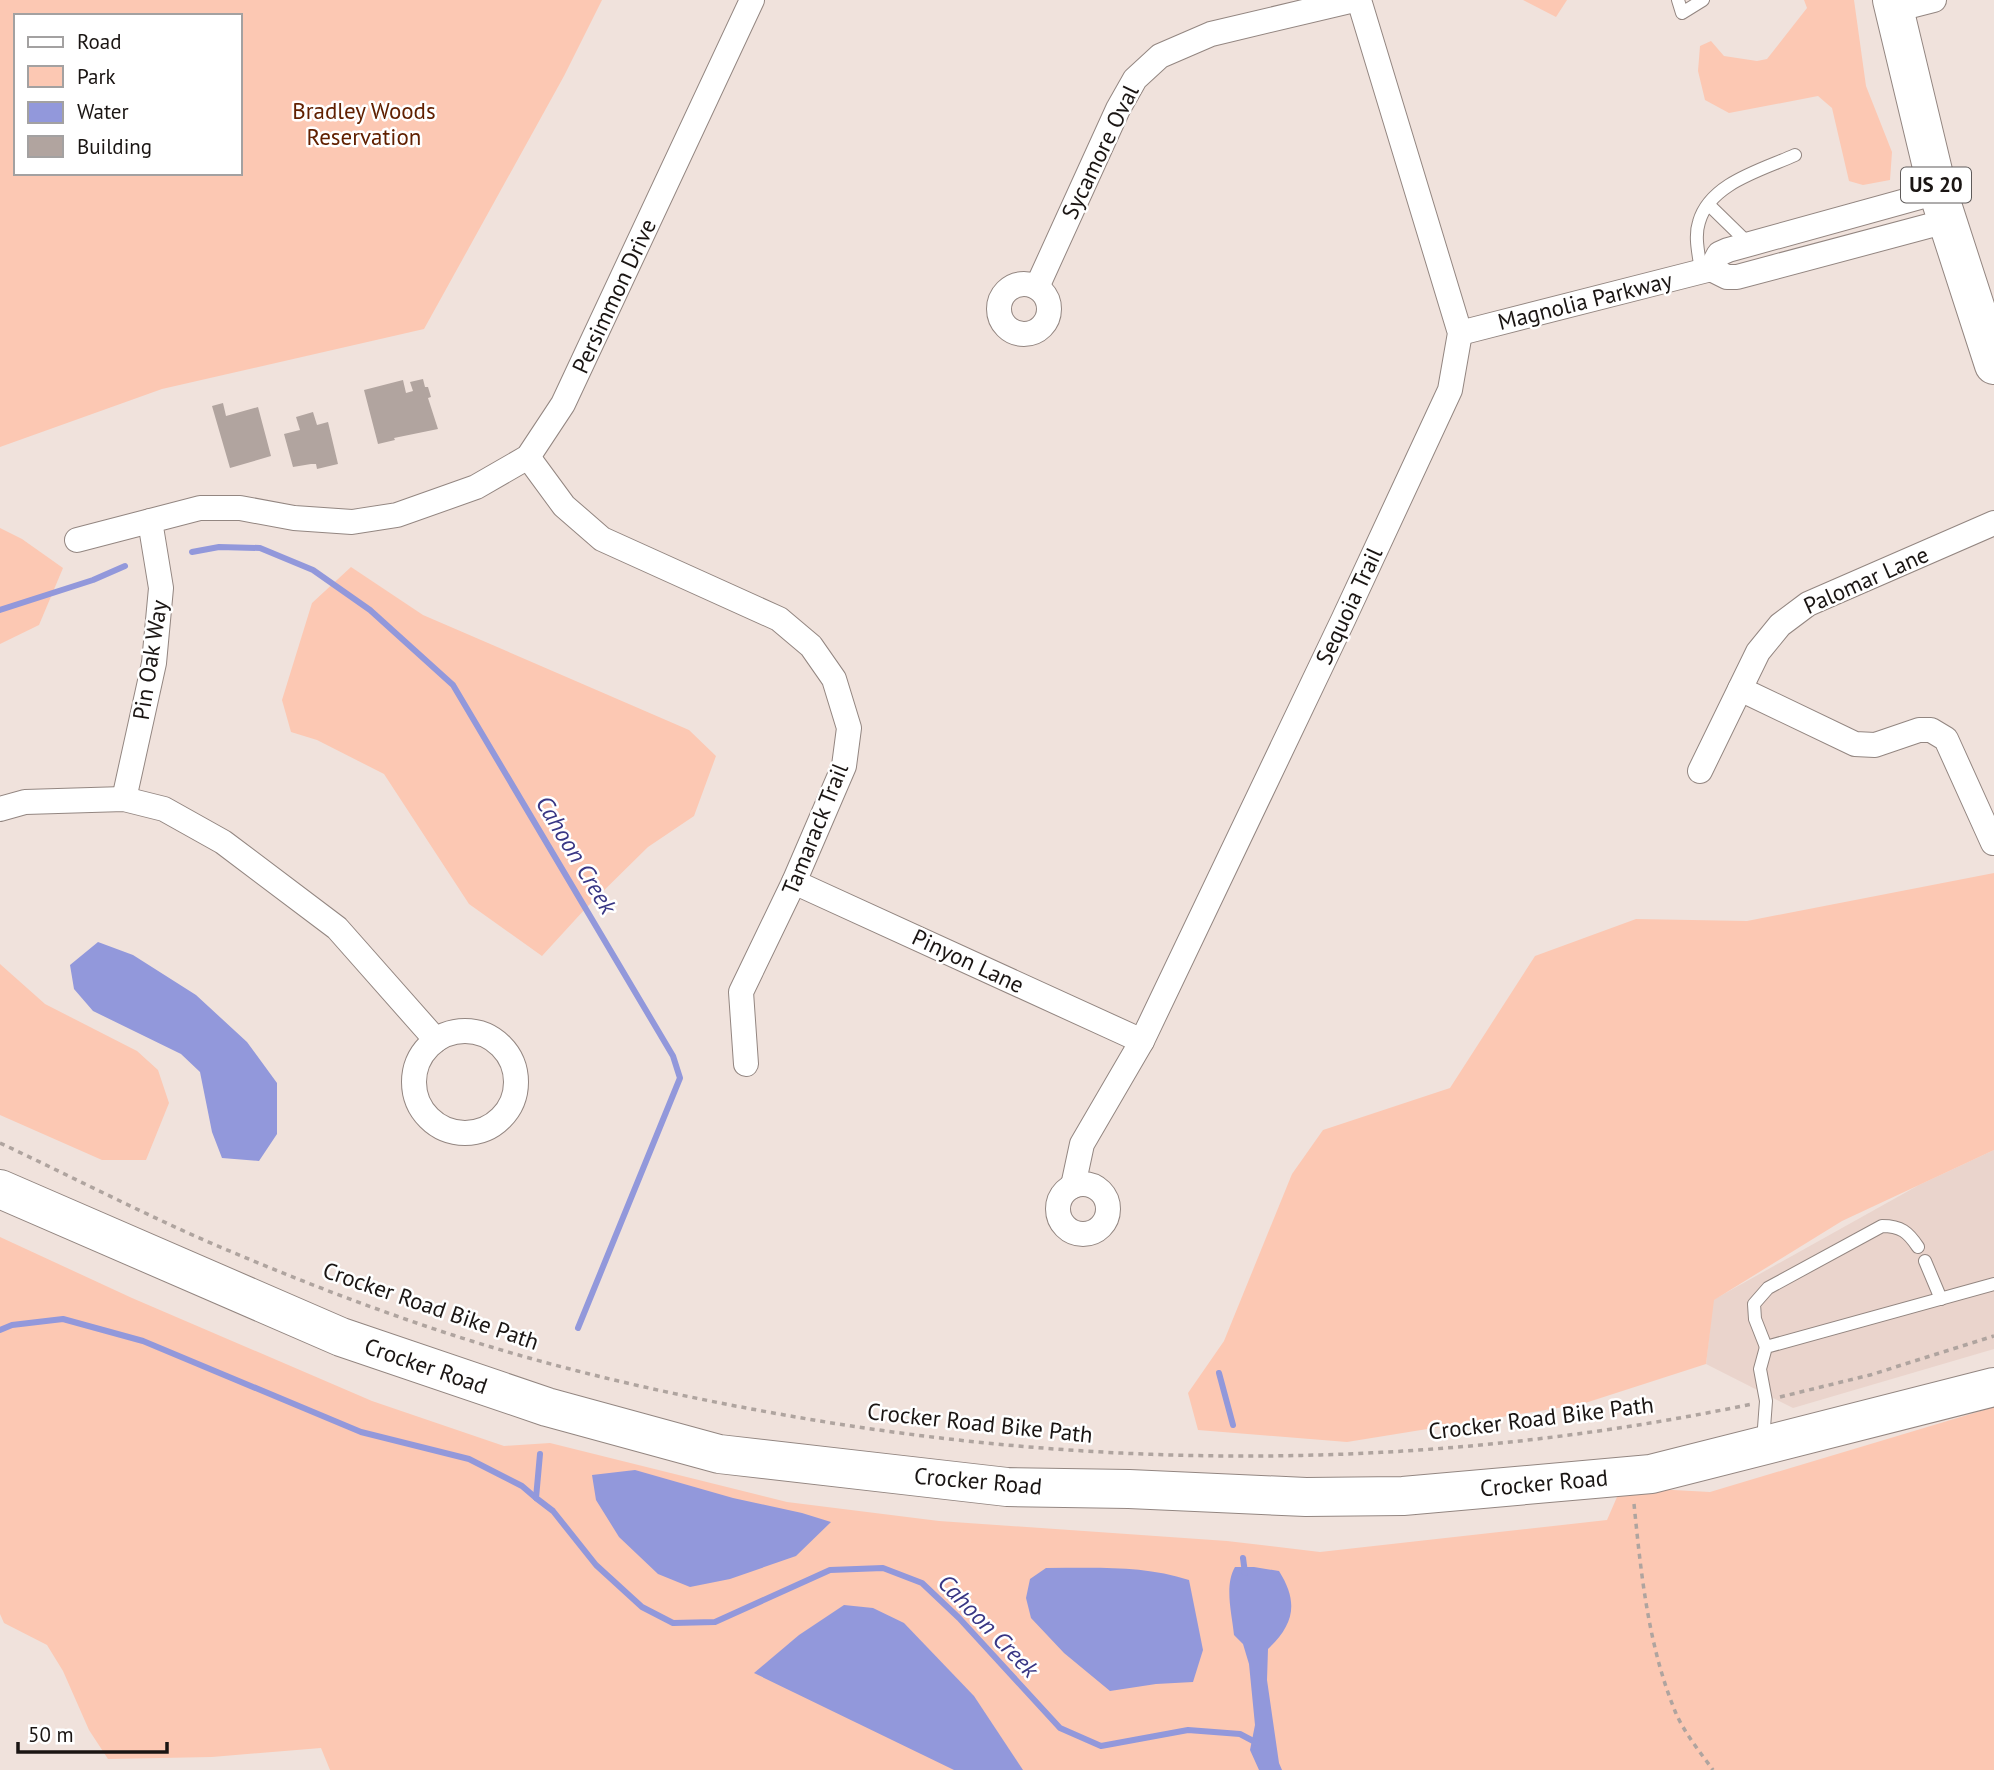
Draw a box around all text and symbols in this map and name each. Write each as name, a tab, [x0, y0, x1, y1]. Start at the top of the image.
legend	[14, 14, 242, 175]
text: Road	[77, 28, 121, 55]
text: Park	[77, 63, 116, 90]
street label: Sycamore Oval	[1055, 80, 1145, 224]
park label: Bradley Woods Reservation	[292, 96, 436, 151]
text: Water	[77, 98, 129, 125]
text: Building	[77, 133, 152, 160]
road number: US 20	[1901, 168, 1971, 202]
street label: Persimmon Drive	[565, 214, 662, 378]
street label: Magnolia Parkway	[1495, 265, 1675, 336]
street label: Palomar Lane	[1799, 539, 1933, 620]
street label: Sequoia Trail	[1309, 542, 1388, 669]
street label: Pin Oak Way	[126, 598, 173, 722]
street label: Tamarack Trail	[775, 758, 854, 899]
water label: Cahoon Creek	[529, 790, 624, 921]
street label: Pinyon Lane	[908, 922, 1029, 999]
street label: Crocker Road Bike Path	[319, 1255, 543, 1356]
street label: Crocker Road	[361, 1331, 492, 1400]
street label: Crocker Road Bike Path	[1427, 1389, 1655, 1446]
street label: Crocker Road Bike Path	[866, 1396, 1094, 1449]
street label: Crocker Road	[913, 1460, 1043, 1501]
street label: Crocker Road	[1479, 1462, 1609, 1503]
water label: Cahoon Creek	[931, 1567, 1046, 1685]
scale bar	[18, 1710, 166, 1754]
text: 50 m	[28, 1721, 74, 1748]

